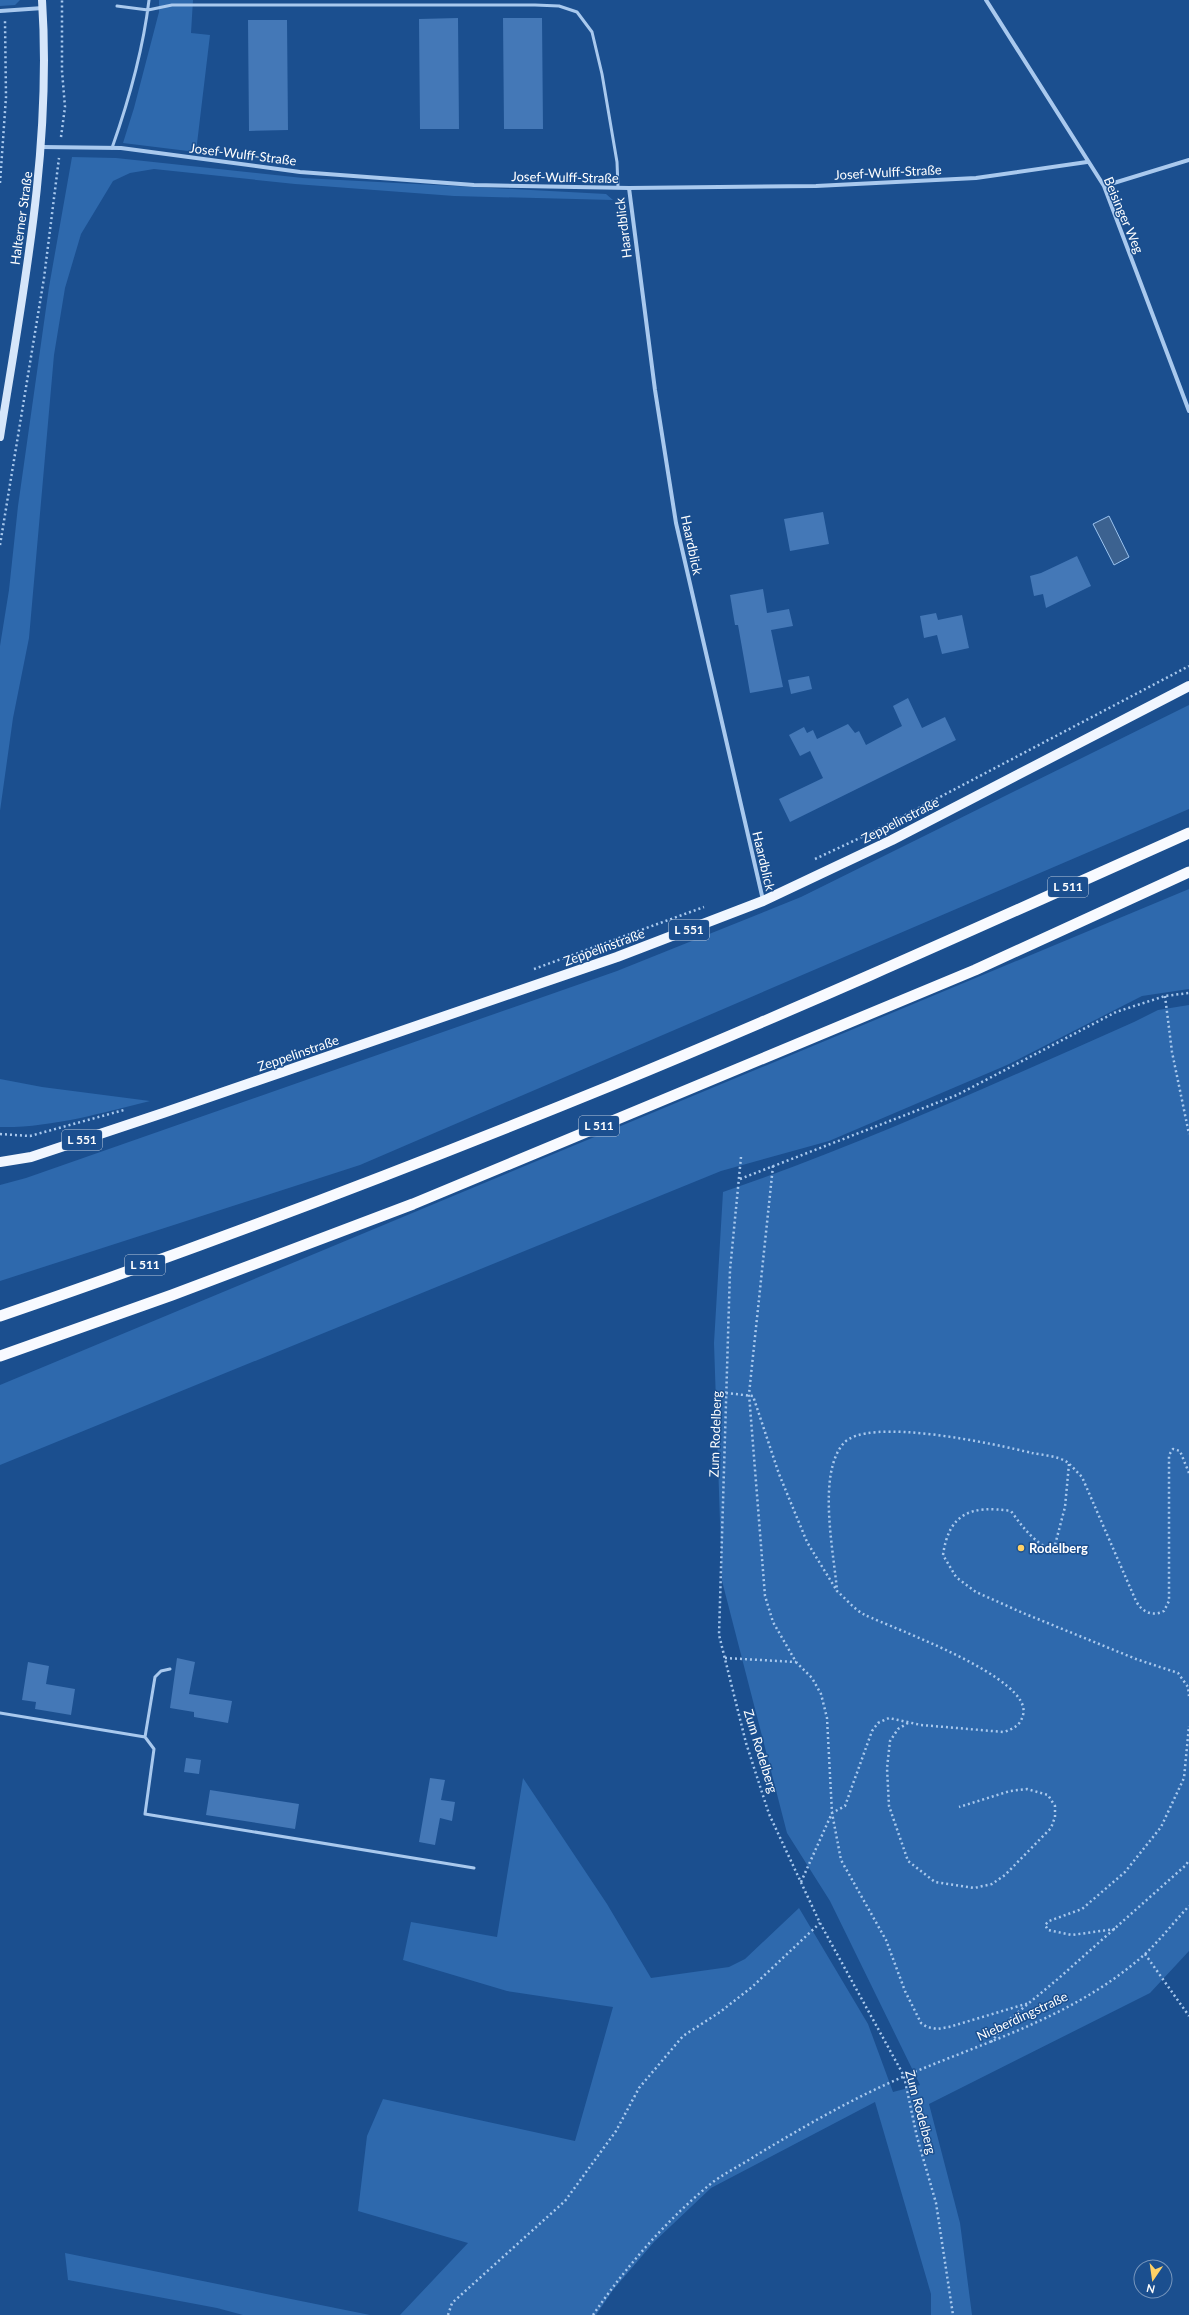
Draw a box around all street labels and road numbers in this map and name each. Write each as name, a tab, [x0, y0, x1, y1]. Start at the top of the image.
street label: Josef-Wulff-Straße	[189, 140, 297, 169]
street label: Josef-Wulff-Straße	[834, 161, 942, 183]
street label: Josef-Wulff-Straße	[511, 168, 619, 186]
street label: Halterner Straße	[7, 170, 36, 266]
street label: Beisinger Weg	[1101, 174, 1147, 256]
street label: Haardblick	[611, 197, 635, 259]
street label: Haardblick	[678, 514, 706, 577]
street label: Zeppelinstraße	[858, 794, 942, 846]
street label: Haardblick	[749, 830, 779, 893]
road number: L 511	[1048, 877, 1088, 897]
road number: L 551	[669, 920, 709, 940]
street label: Zeppelinstraße	[561, 925, 647, 969]
street label: Zeppelinstraße	[255, 1032, 341, 1074]
road number: L 511	[579, 1116, 619, 1136]
road number: L 551	[62, 1130, 102, 1150]
road number: L 511	[125, 1255, 165, 1275]
street label: Zum Rodelberg	[705, 1390, 725, 1478]
street label: Zum Rodelberg	[741, 1707, 781, 1795]
street label: Nieberdingstraße	[974, 1988, 1070, 2044]
street label: Zum Rodelberg	[902, 2068, 940, 2156]

